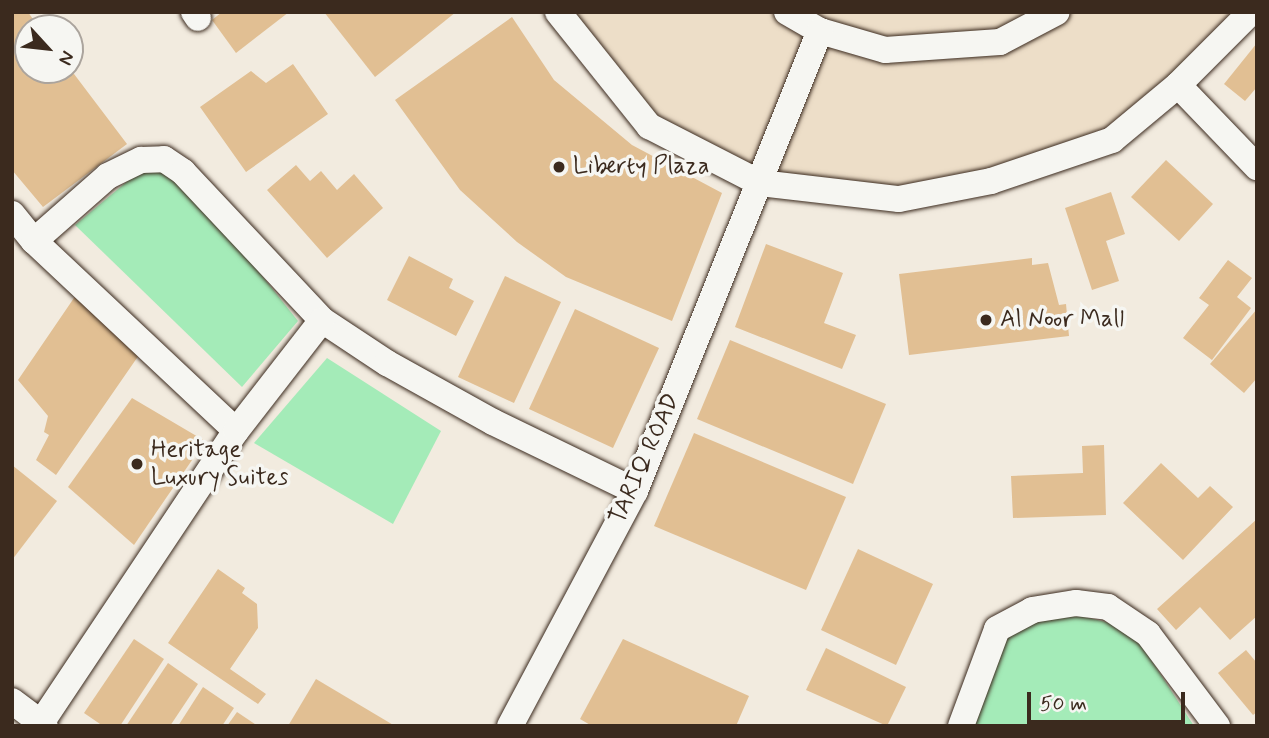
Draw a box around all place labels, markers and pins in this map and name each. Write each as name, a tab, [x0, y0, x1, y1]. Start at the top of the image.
place label: Liberty Plaza	[573, 153, 710, 181]
marker: Liberty Plaza	[551, 159, 567, 175]
place label: Al Noor Mall	[1000, 306, 1123, 334]
marker: Al Noor Mall	[978, 312, 994, 328]
place label: Heritage Luxury Suites	[151, 436, 286, 492]
marker: Heritage Luxury Suites	[129, 456, 145, 472]

